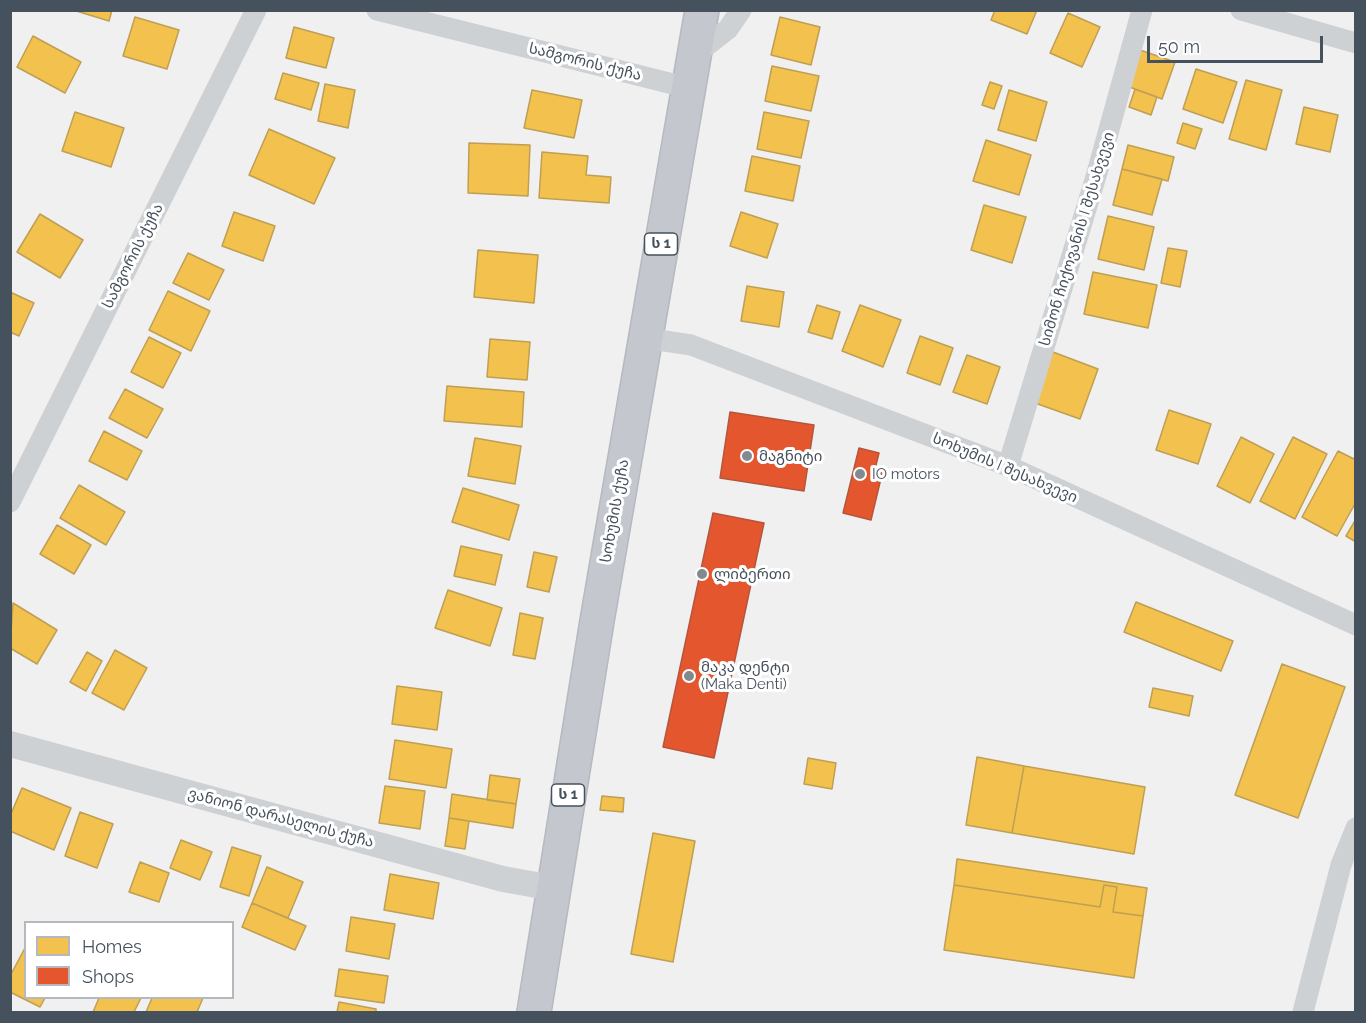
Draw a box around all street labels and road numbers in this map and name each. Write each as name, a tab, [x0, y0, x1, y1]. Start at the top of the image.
street label: სამგორის ქუჩა	[527, 39, 643, 85]
street label: სიმონ ჩიქოვანის I შესახვევი	[1036, 130, 1118, 348]
street label: სამგორის ქუჩა	[99, 201, 167, 311]
road number: ს 1	[644, 233, 678, 255]
street label: სოხუმის I შესახვევი	[930, 429, 1080, 507]
street label: სოხუმის ქუჩა	[597, 458, 633, 564]
road number: ს 1	[552, 784, 584, 806]
street label: ვანიონ დარასელის ქუჩა	[186, 785, 376, 851]

